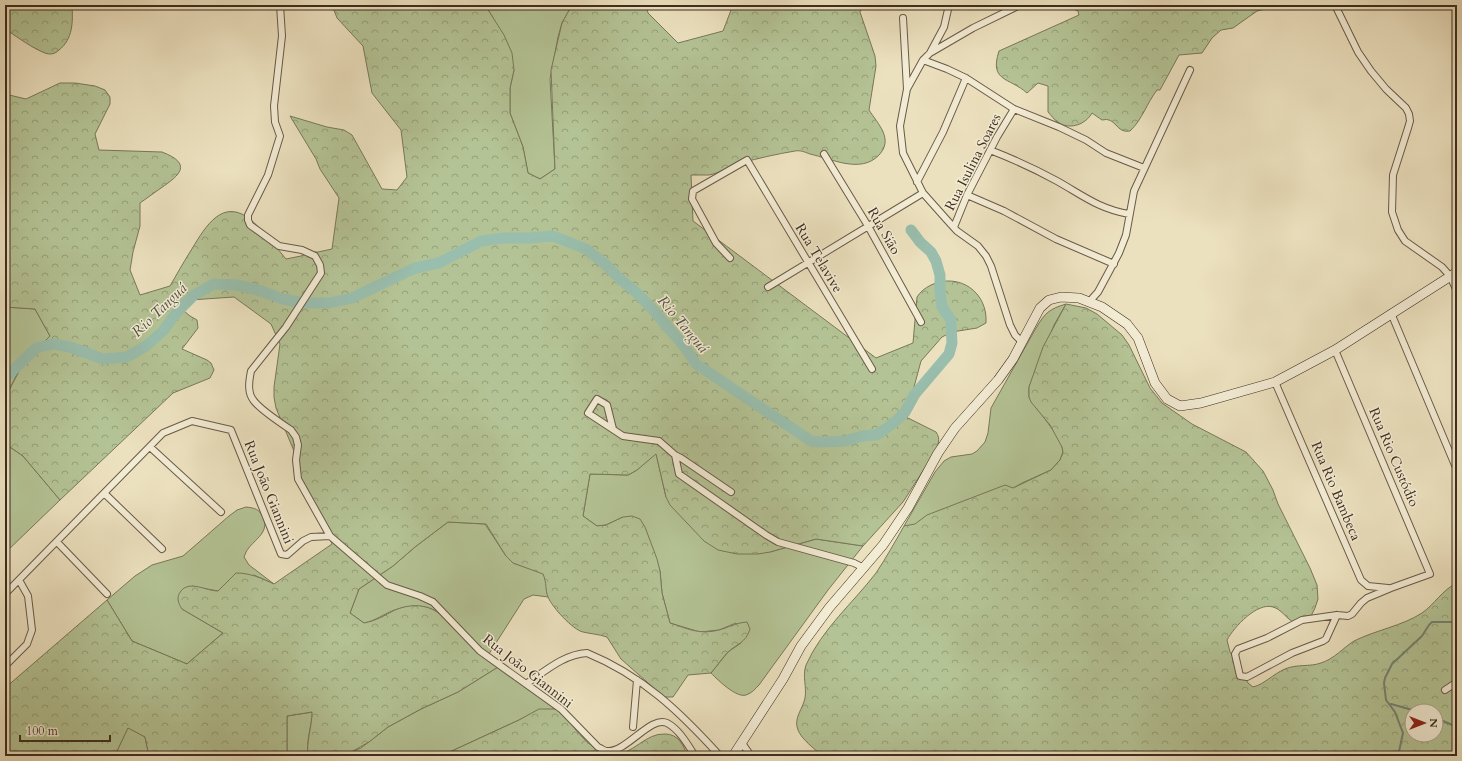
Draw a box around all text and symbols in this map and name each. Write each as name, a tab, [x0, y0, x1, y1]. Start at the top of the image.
street label: Rua Isulina Soares	[940, 110, 1006, 214]
street label: Rua Sião	[863, 204, 905, 259]
street label: Rua Telavive	[791, 220, 847, 296]
water label: Rio Tanguá	[127, 278, 192, 341]
water label: Rio Tanguá	[653, 291, 714, 358]
street label: Rua Rio Custódio	[1365, 404, 1424, 510]
street label: Rua João Giannini	[240, 438, 298, 546]
street label: Rua Rio Bambeca	[1307, 439, 1365, 543]
street label: Rua João Giannini	[479, 630, 577, 712]
north arrow	[1404, 703, 1444, 743]
scale bar	[20, 717, 110, 743]
text: N	[1426, 718, 1441, 728]
text: 100 m	[26, 723, 59, 739]

